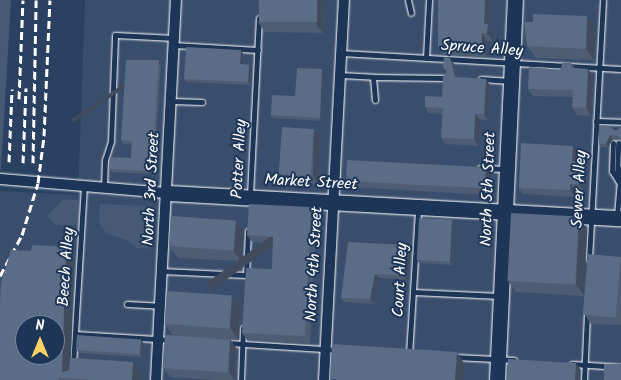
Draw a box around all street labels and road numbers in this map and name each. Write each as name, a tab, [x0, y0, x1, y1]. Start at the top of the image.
street label: Spruce Alley	[440, 37, 524, 61]
street label: Potter Alley	[228, 119, 252, 199]
street label: North 5th Street	[477, 131, 501, 247]
street label: North 3rd Street	[139, 132, 165, 246]
street label: Sewer Alley	[568, 150, 592, 228]
street label: Market Street	[264, 171, 358, 195]
street label: North 4th Street	[302, 206, 328, 322]
street label: Beech Alley	[55, 227, 79, 307]
street label: Court Alley	[389, 242, 413, 318]

